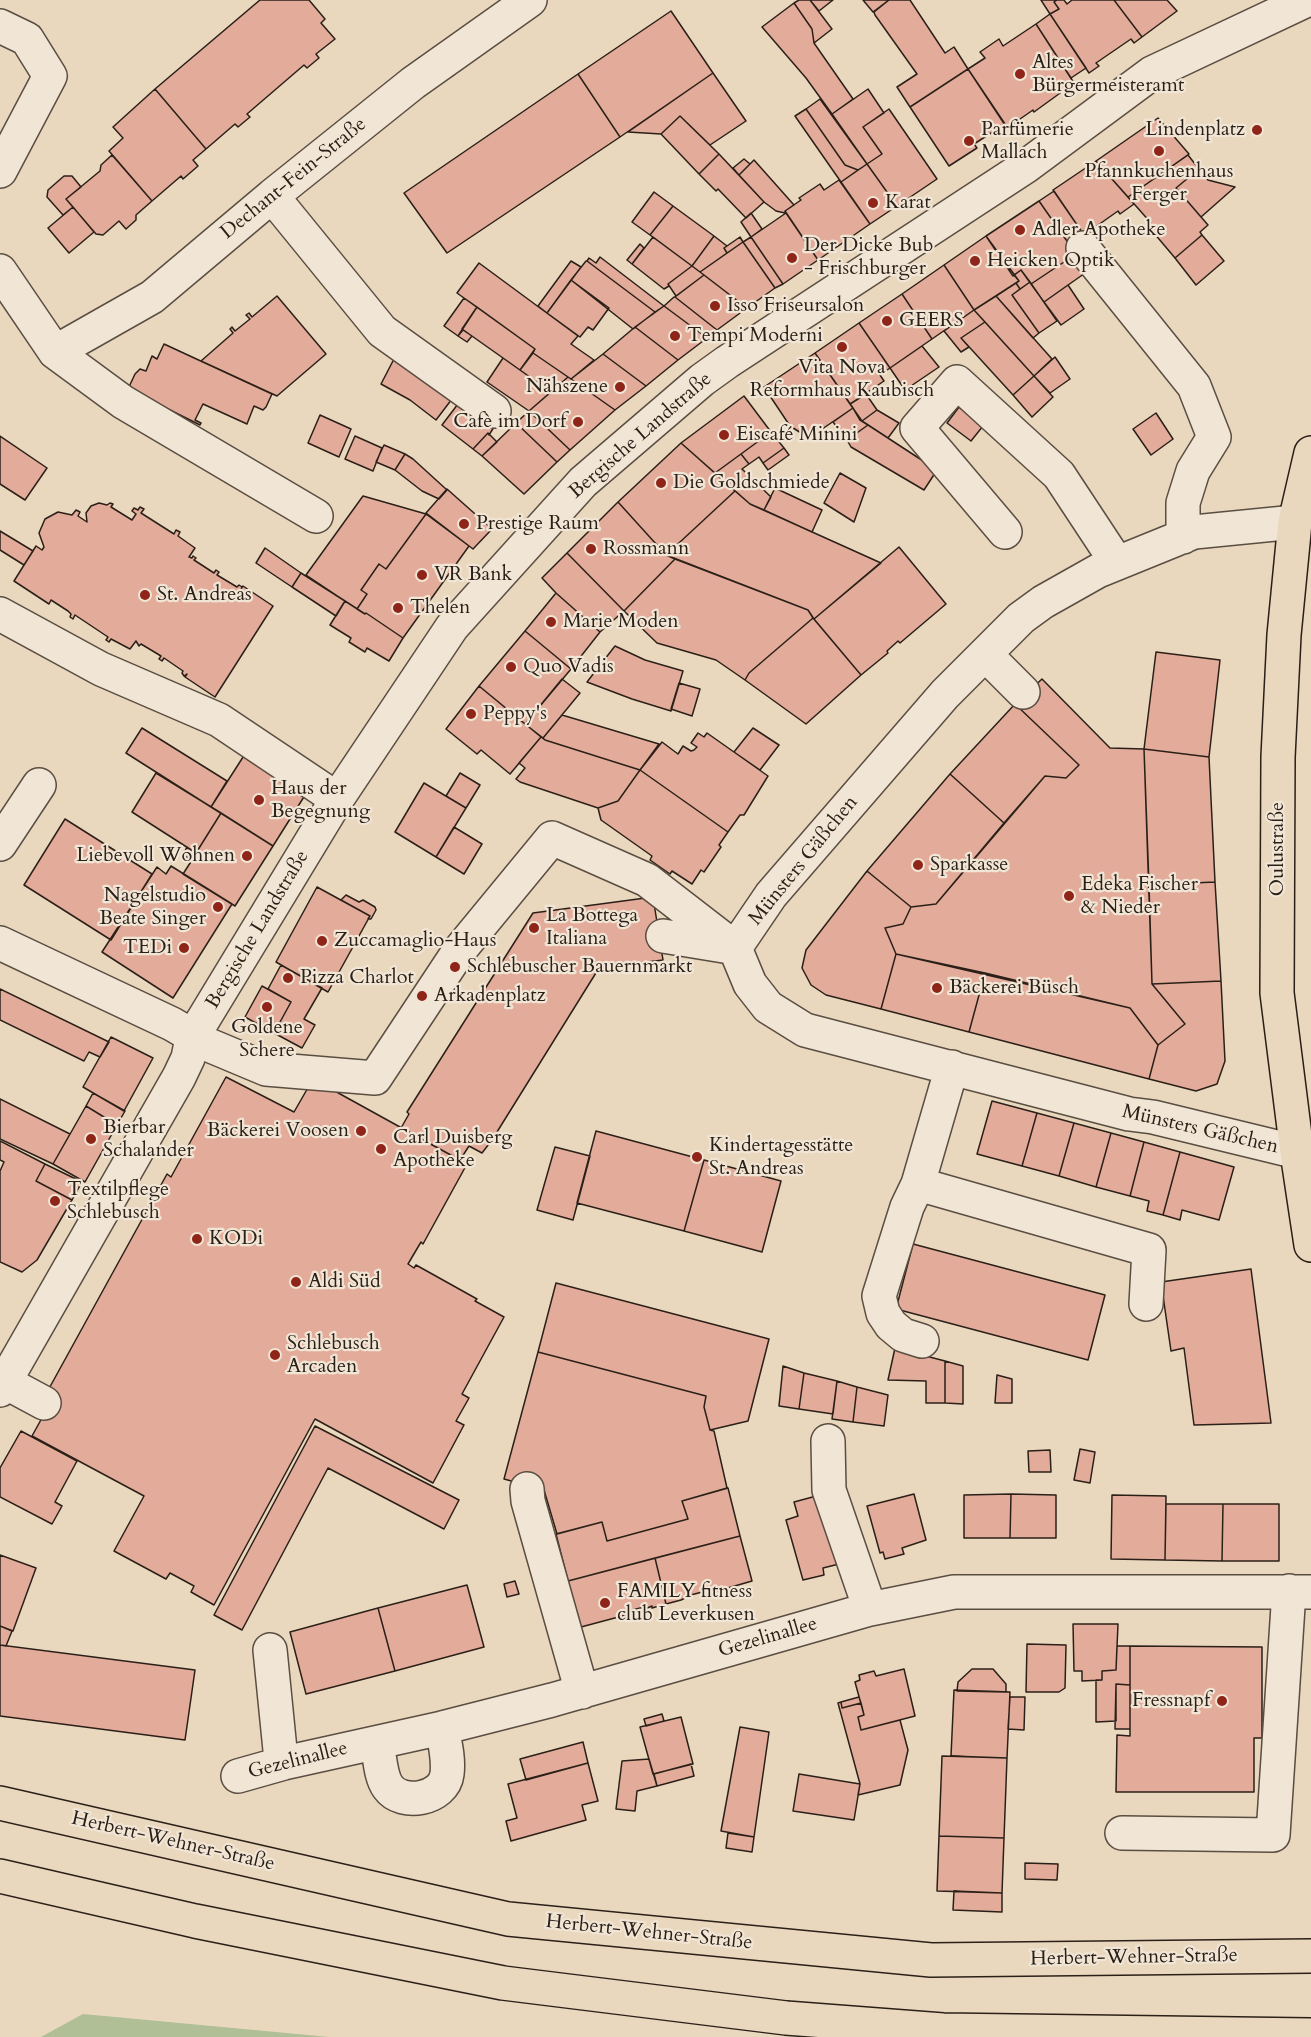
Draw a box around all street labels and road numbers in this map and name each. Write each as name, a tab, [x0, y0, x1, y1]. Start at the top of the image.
street label: Dechant-Fein-Straße	[216, 113, 372, 245]
street label: Bergische Landstraße	[565, 368, 717, 504]
street label: Münsters Gäßchen	[744, 791, 864, 931]
street label: Oulustraße	[1266, 802, 1290, 896]
street label: Bergische Landstraße	[201, 846, 315, 1014]
street label: Münsters Gäßchen	[1119, 1100, 1281, 1160]
street label: Gezelinallee	[716, 1612, 820, 1664]
street label: Gezelinallee	[246, 1737, 350, 1785]
street label: Herbert-Wehner-Straße	[69, 1807, 277, 1877]
street label: Herbert-Wehner-Straße	[545, 1910, 753, 1956]
street label: Herbert-Wehner-Straße	[1030, 1944, 1238, 1972]

